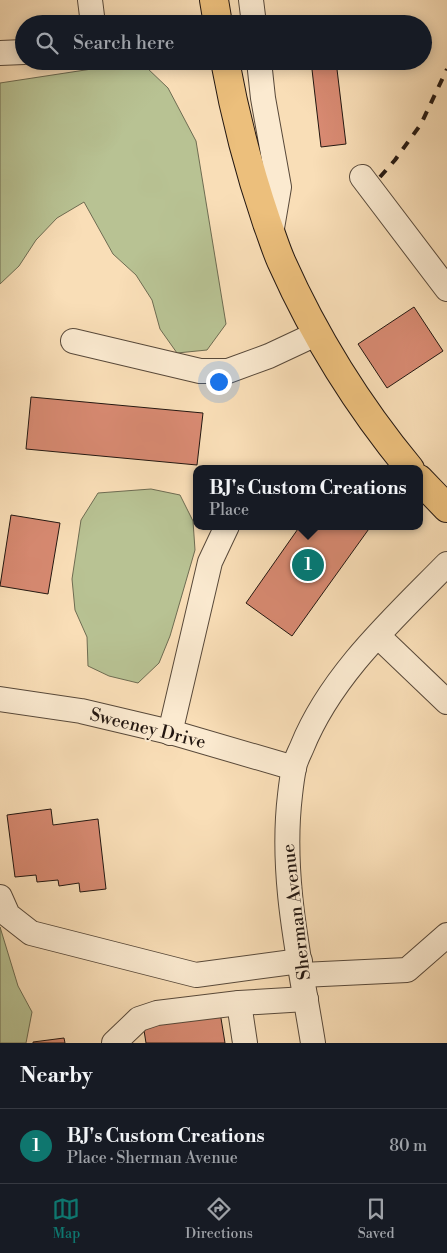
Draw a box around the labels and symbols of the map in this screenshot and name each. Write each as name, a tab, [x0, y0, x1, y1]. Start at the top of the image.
your location	[206, 369, 232, 395]
pin: 1	[292, 546, 324, 584]
street label: Sweeney Drive	[88, 703, 208, 754]
street label: Sherman Avenue	[277, 843, 316, 981]

